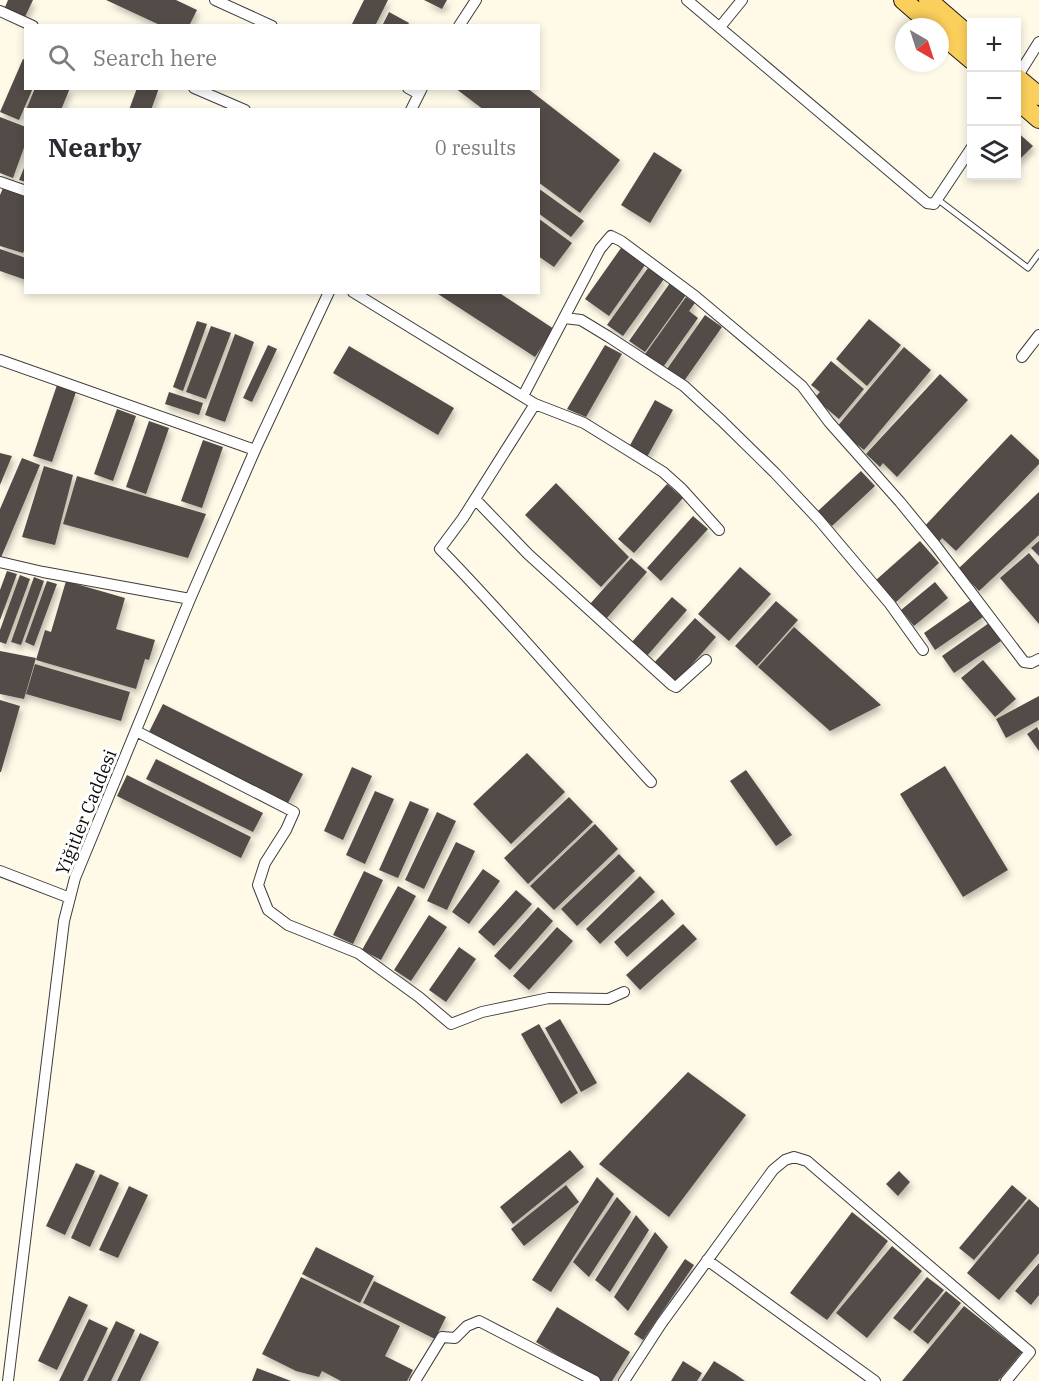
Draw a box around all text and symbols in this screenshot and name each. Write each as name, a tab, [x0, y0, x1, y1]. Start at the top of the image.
north arrow	[895, 18, 949, 72]
map controls	[967, 18, 1021, 180]
button: +	[967, 18, 1021, 72]
search box	[24, 24, 540, 90]
icon: search	[45, 41, 78, 74]
text: Search here	[93, 43, 217, 72]
button: −	[967, 72, 1021, 126]
button: layers	[967, 126, 1021, 180]
text: Nearby	[48, 130, 142, 164]
text: 0 results	[435, 134, 516, 161]
street label: Yiğitler Caddesi	[50, 746, 122, 878]

